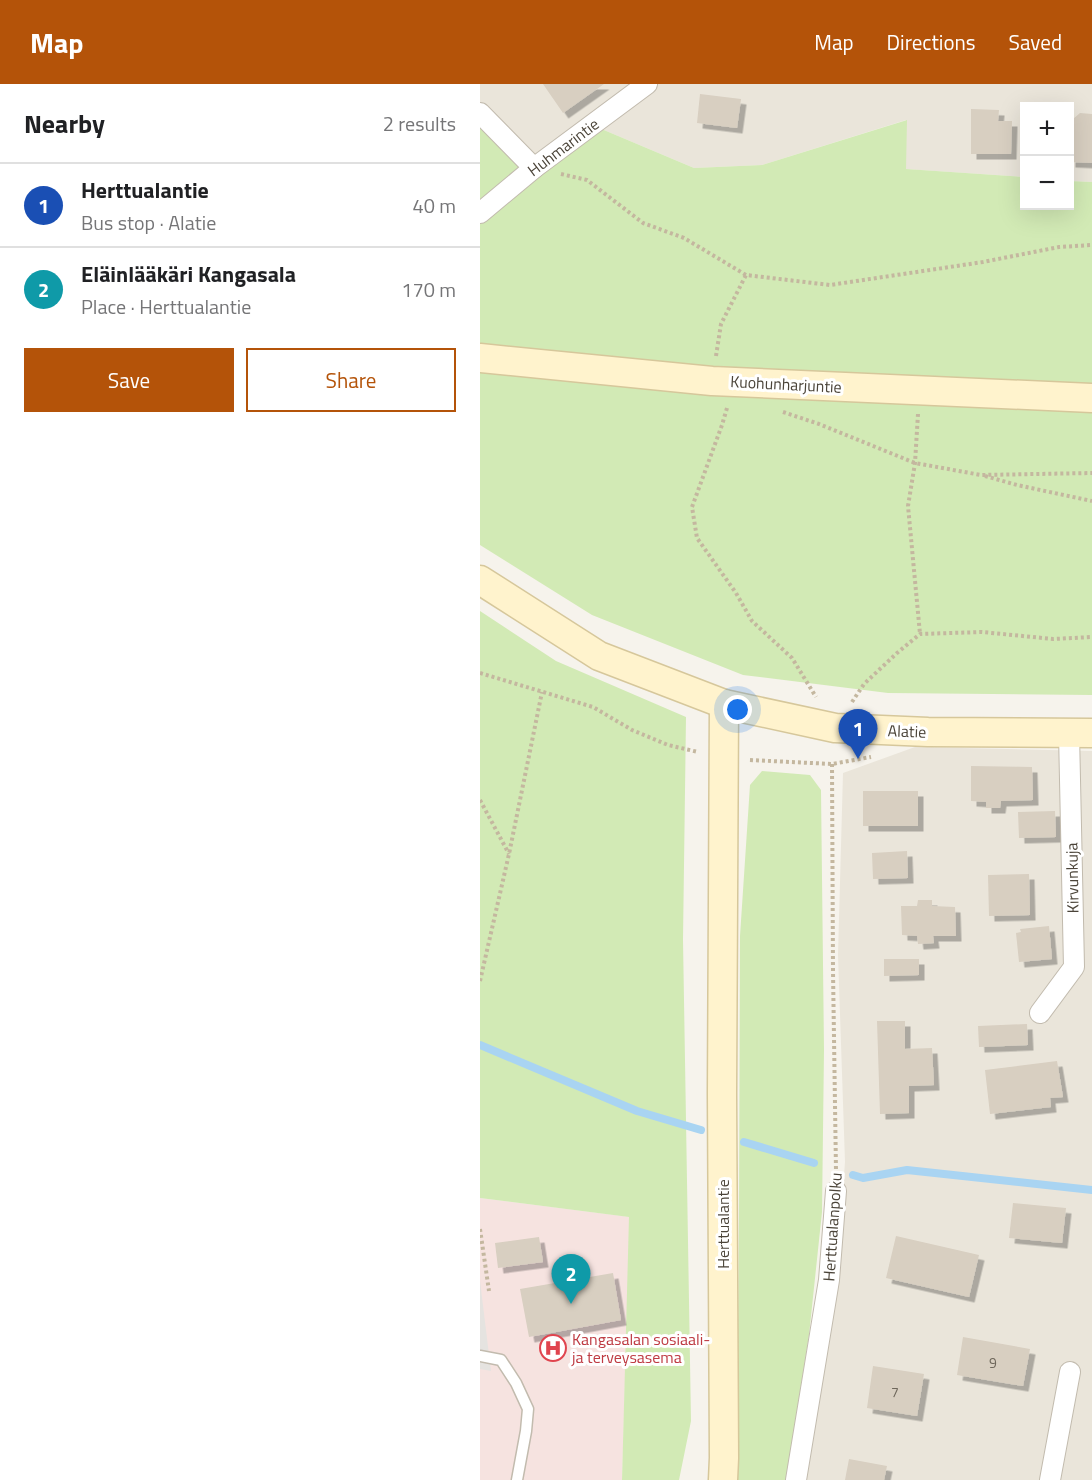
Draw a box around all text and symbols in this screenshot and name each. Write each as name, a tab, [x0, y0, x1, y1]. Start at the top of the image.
text: Map	[30, 21, 84, 64]
text: Map	[814, 26, 854, 58]
text: Directions	[887, 26, 976, 58]
text: Saved	[1009, 26, 1062, 58]
map controls	[1020, 102, 1074, 210]
button: +	[1020, 102, 1074, 156]
text: Nearby	[24, 104, 105, 143]
text: 2 results	[383, 108, 456, 139]
street label: Huhmarintie	[522, 112, 604, 182]
button: −	[1020, 156, 1074, 210]
text: Herttualantie	[81, 173, 209, 207]
text: 1	[38, 190, 49, 221]
text: 40 m	[412, 190, 456, 221]
text: Bus stop · Alatie	[81, 207, 216, 238]
text: Eläinlääkäri Kangasala	[81, 257, 296, 291]
text: 2	[38, 274, 49, 305]
text: 170 m	[401, 274, 456, 305]
text: Place · Herttualantie	[81, 291, 251, 322]
button: Save	[24, 348, 234, 412]
button: Share	[246, 348, 456, 412]
street label: Kuohunharjuntie	[730, 369, 842, 399]
your location	[723, 695, 752, 724]
pin: 1	[838, 710, 878, 759]
street label: Alatie	[887, 718, 927, 744]
street label: Kirvunkuja	[1059, 842, 1085, 914]
street label: Herttualanpolku	[816, 1172, 848, 1282]
street label: Herttualantie	[711, 1179, 735, 1269]
pin: 2	[552, 1254, 590, 1304]
place label: Kangasalan sosiaali- ja terveysasema	[571, 1327, 710, 1369]
hospital icon: Kangasalan sosiaali- ja terveysasema	[538, 1333, 568, 1363]
house number: 9	[989, 1352, 997, 1373]
house number: 7	[891, 1381, 899, 1402]

